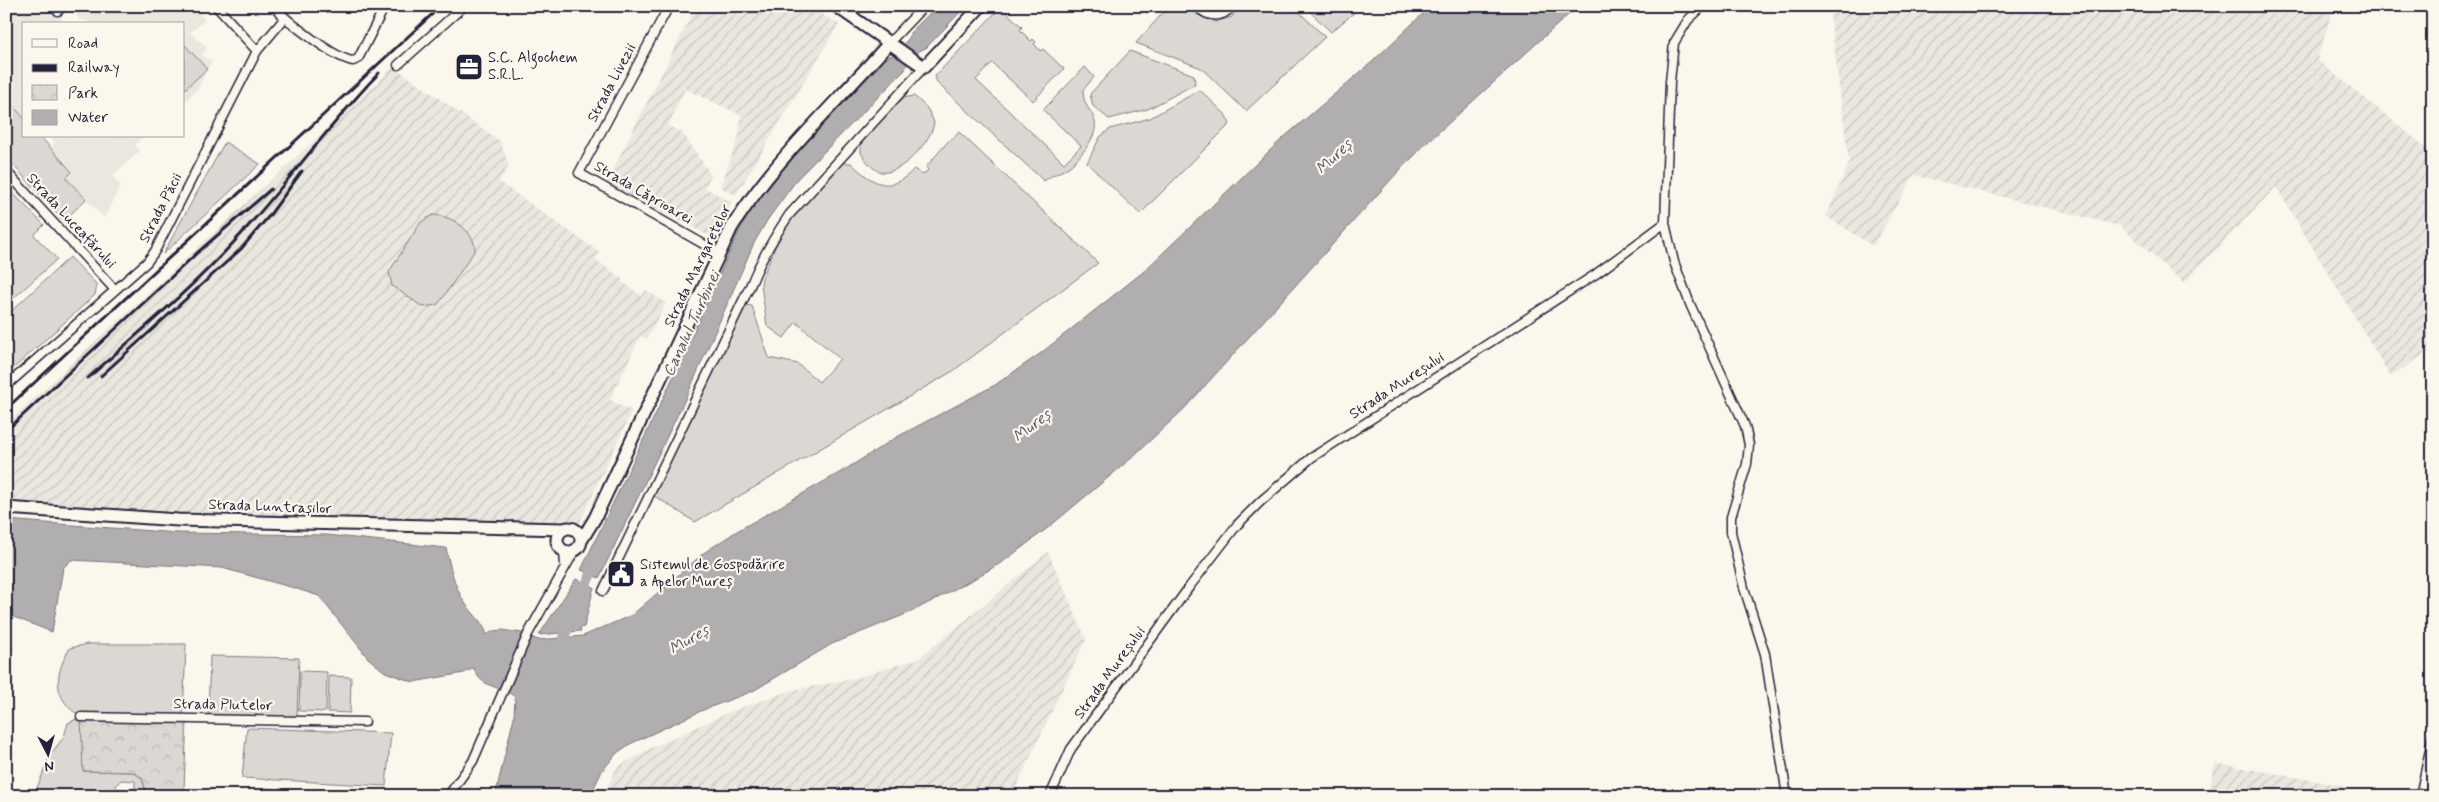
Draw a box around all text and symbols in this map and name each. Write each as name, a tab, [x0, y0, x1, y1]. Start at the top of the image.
legend	[22, 22, 185, 138]
text: Road	[68, 34, 98, 54]
street label: Strada Livezii	[583, 40, 641, 126]
place label: S.C. Algochem S.R.L.	[488, 48, 578, 85]
office icon: S.C. Algochem S.R.L.	[454, 52, 484, 82]
text: Railway	[68, 58, 120, 78]
text: Park	[68, 84, 98, 104]
text: Water	[68, 108, 108, 128]
water label: Mureș	[1311, 133, 1358, 179]
street label: Strada Căprioarei	[590, 157, 696, 229]
street label: Strada Luceafărului	[22, 169, 120, 273]
street label: Strada Păcii	[135, 170, 187, 246]
street label: Strada Margaretelor	[660, 201, 737, 331]
water label: Canalul Turbinei	[658, 266, 726, 380]
street label: Strada Mureșului	[1346, 348, 1448, 424]
water label: Mureș	[1009, 404, 1057, 447]
street label: Strada Luntrașilor	[208, 495, 333, 519]
place label: Sistemul de Gospodărire a Apelor Mureș	[640, 555, 785, 593]
public building icon: Sistemul de Gospodărire a Apelor Mureș	[606, 559, 636, 589]
water label: Mureș	[665, 619, 714, 660]
street label: Strada Mureșului	[1070, 623, 1150, 723]
street label: Strada Plutelor	[173, 694, 273, 716]
north arrow	[22, 730, 72, 780]
text: N	[44, 756, 55, 775]

